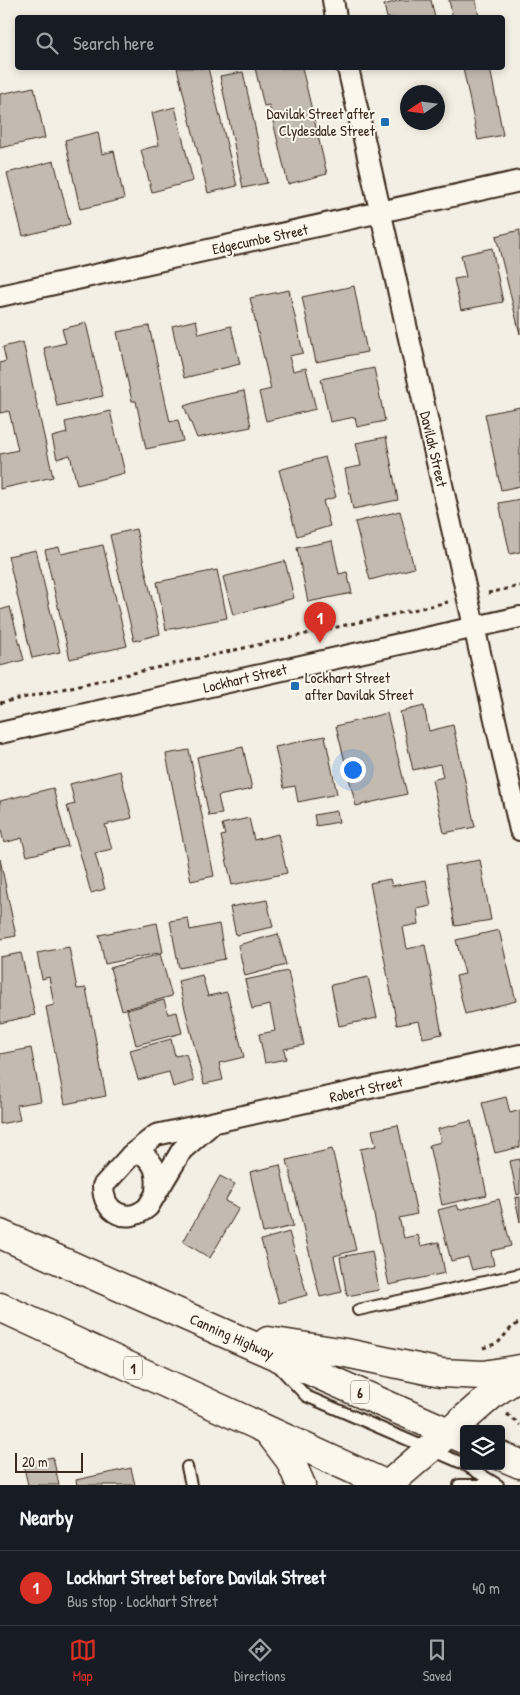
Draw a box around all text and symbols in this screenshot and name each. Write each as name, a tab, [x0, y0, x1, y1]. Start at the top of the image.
search box	[15, 15, 505, 70]
icon: search	[33, 29, 61, 57]
text: Search here	[73, 30, 154, 56]
north arrow	[400, 85, 445, 130]
place label: Davilak Street after Clydesdale Street	[267, 103, 376, 141]
marker: Davilak Street after Clydesdale Street	[379, 116, 391, 128]
street label: Edgecumbe Street	[210, 218, 311, 259]
street label: Davilak Street	[415, 409, 453, 490]
pin: 1	[304, 602, 336, 643]
street label: Lockhart Street	[201, 658, 290, 698]
place label: Lockhart Street after Davilak Street	[305, 667, 414, 705]
marker: Lockhart Street after Davilak Street	[289, 680, 301, 692]
your location	[340, 757, 366, 783]
street label: Robert Street	[327, 1070, 405, 1108]
street label: Canning Highway	[186, 1308, 278, 1364]
road number: 1	[124, 1356, 142, 1380]
road number: 6	[351, 1380, 369, 1404]
map controls	[460, 1425, 505, 1470]
button: layers	[460, 1425, 505, 1470]
scale bar	[15, 1450, 82, 1473]
text: 20 m	[22, 1452, 48, 1471]
text: Nearby	[20, 1503, 73, 1532]
text: Lockhart Street before Davilak Street	[67, 1564, 326, 1590]
text: 1	[33, 1577, 39, 1599]
text: 40 m	[472, 1577, 500, 1599]
text: Bus stop · Lockhart Street	[67, 1590, 218, 1612]
tab: Map	[69, 1636, 97, 1685]
tab: Directions	[234, 1636, 285, 1685]
tab: Saved	[423, 1636, 451, 1685]

